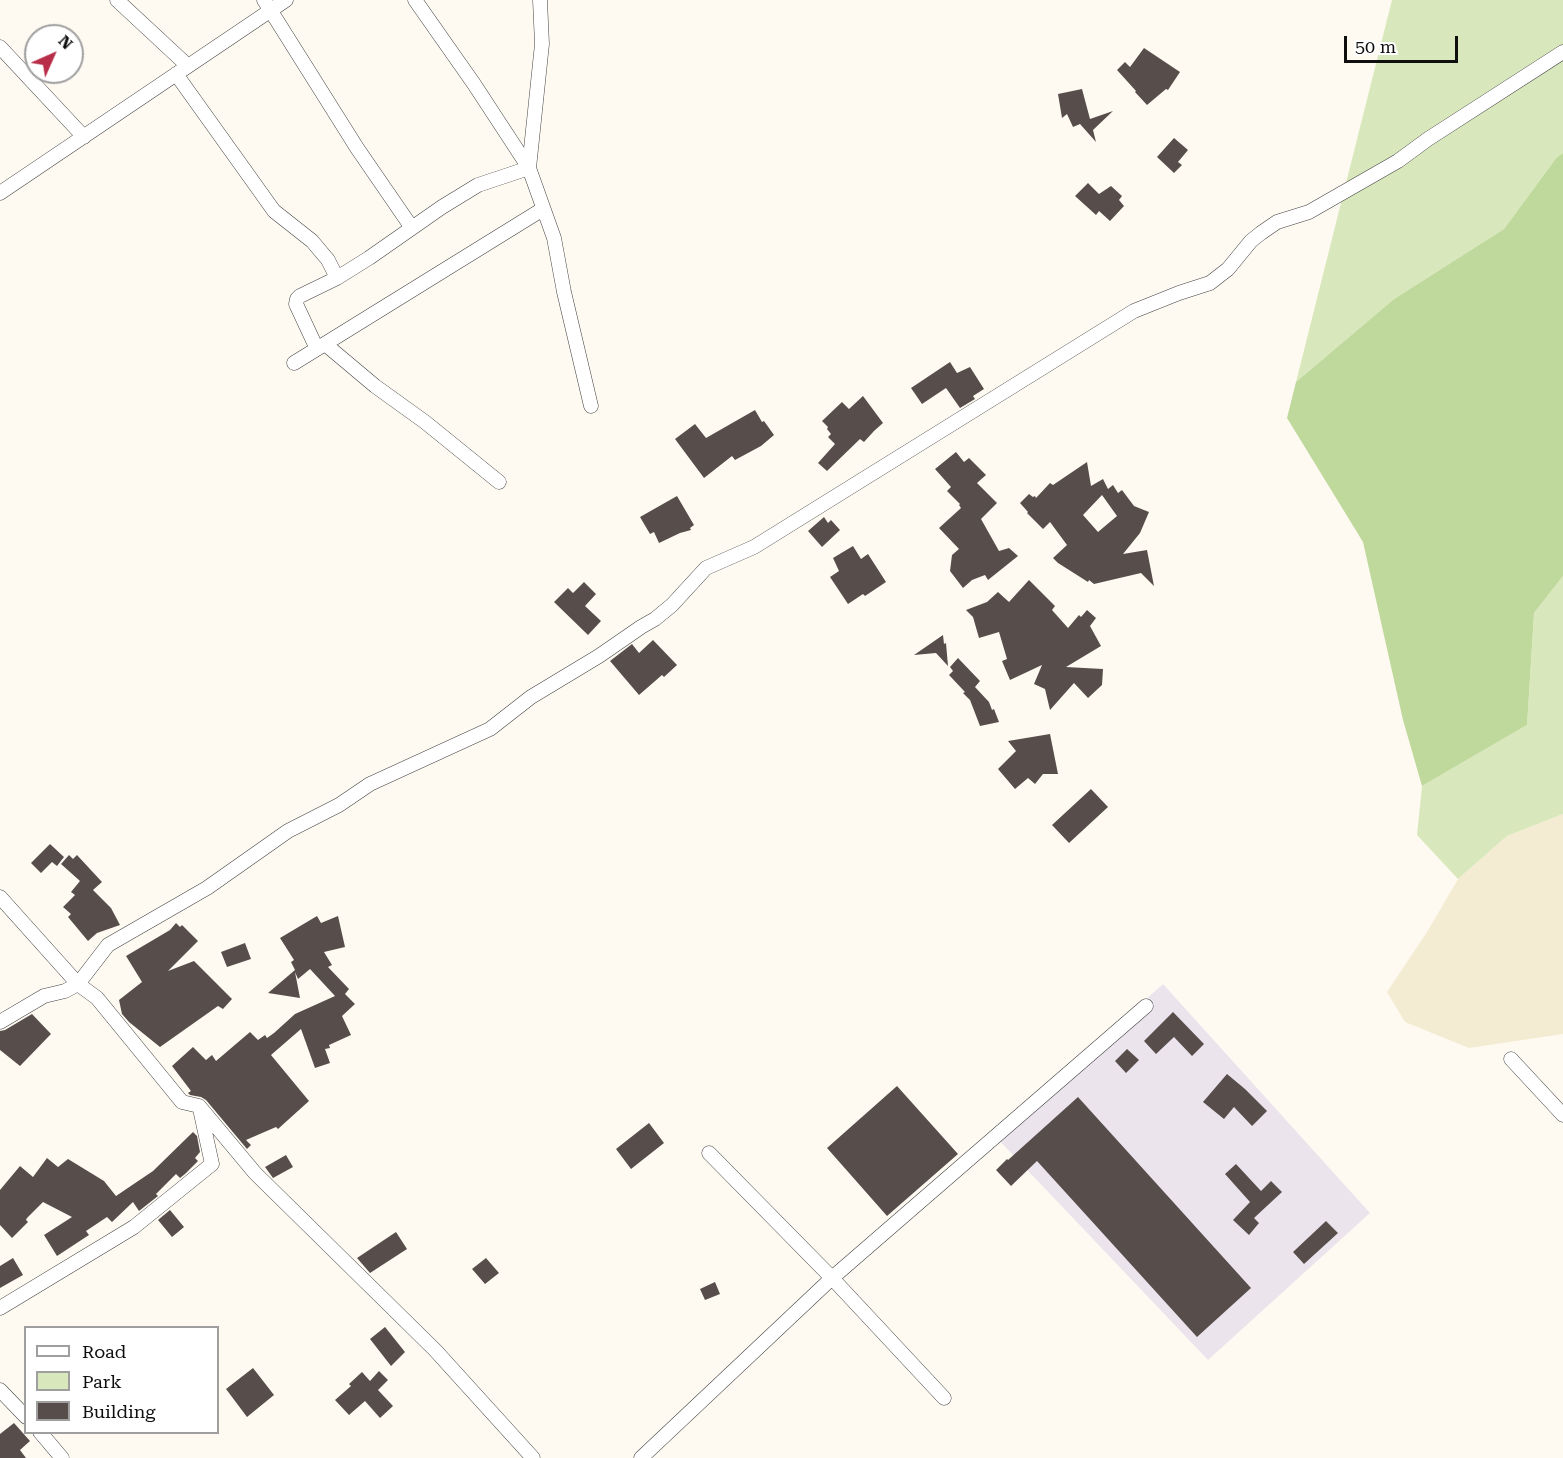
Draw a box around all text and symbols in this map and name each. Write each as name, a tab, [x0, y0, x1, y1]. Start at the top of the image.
north arrow	[24, 24, 84, 84]
scale bar	[1347, 24, 1461, 62]
text: N	[55, 31, 77, 53]
text: 50 m	[1355, 36, 1396, 57]
legend	[24, 1326, 219, 1434]
text: Road	[82, 1341, 126, 1362]
text: Park	[82, 1371, 122, 1392]
text: Building	[82, 1401, 156, 1422]

